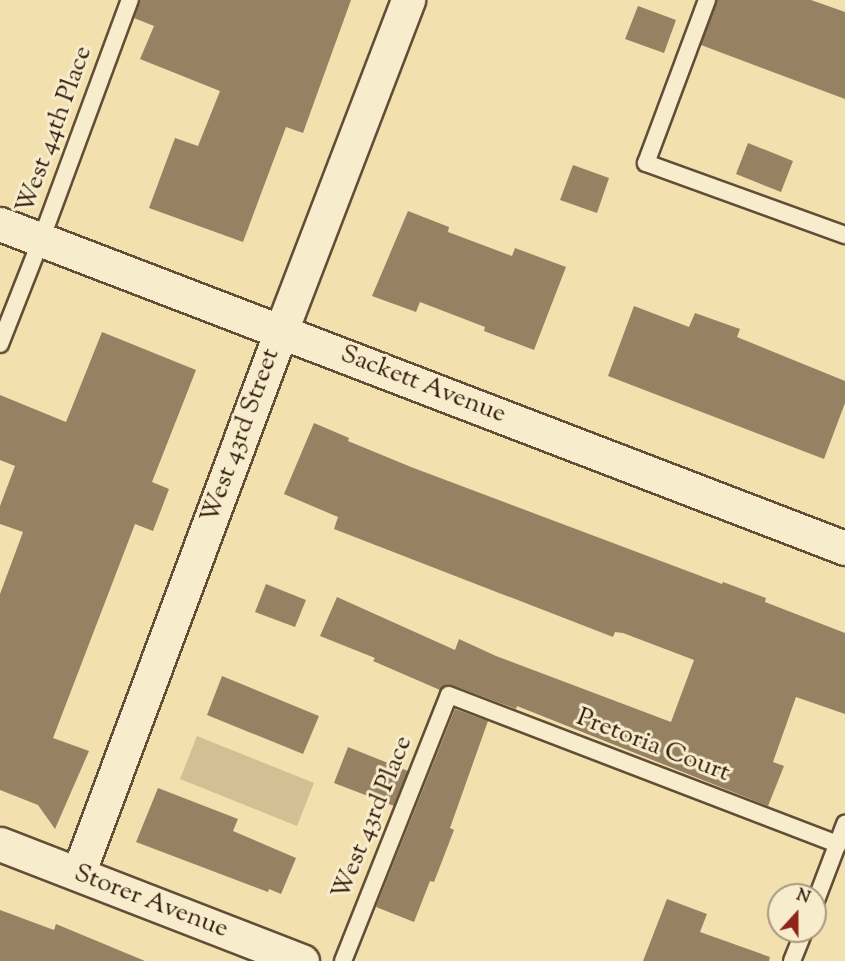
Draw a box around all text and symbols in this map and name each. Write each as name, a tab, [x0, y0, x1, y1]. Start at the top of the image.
street label: West 44th Place	[10, 42, 100, 218]
street label: Sackett Avenue	[336, 339, 510, 431]
street label: West 43rd Street	[195, 344, 287, 528]
street label: Pretoria Court	[572, 702, 734, 790]
street label: West 43rd Place	[326, 732, 420, 904]
street label: Storer Avenue	[69, 858, 233, 946]
north arrow	[767, 883, 827, 943]
text: N	[793, 885, 813, 911]

